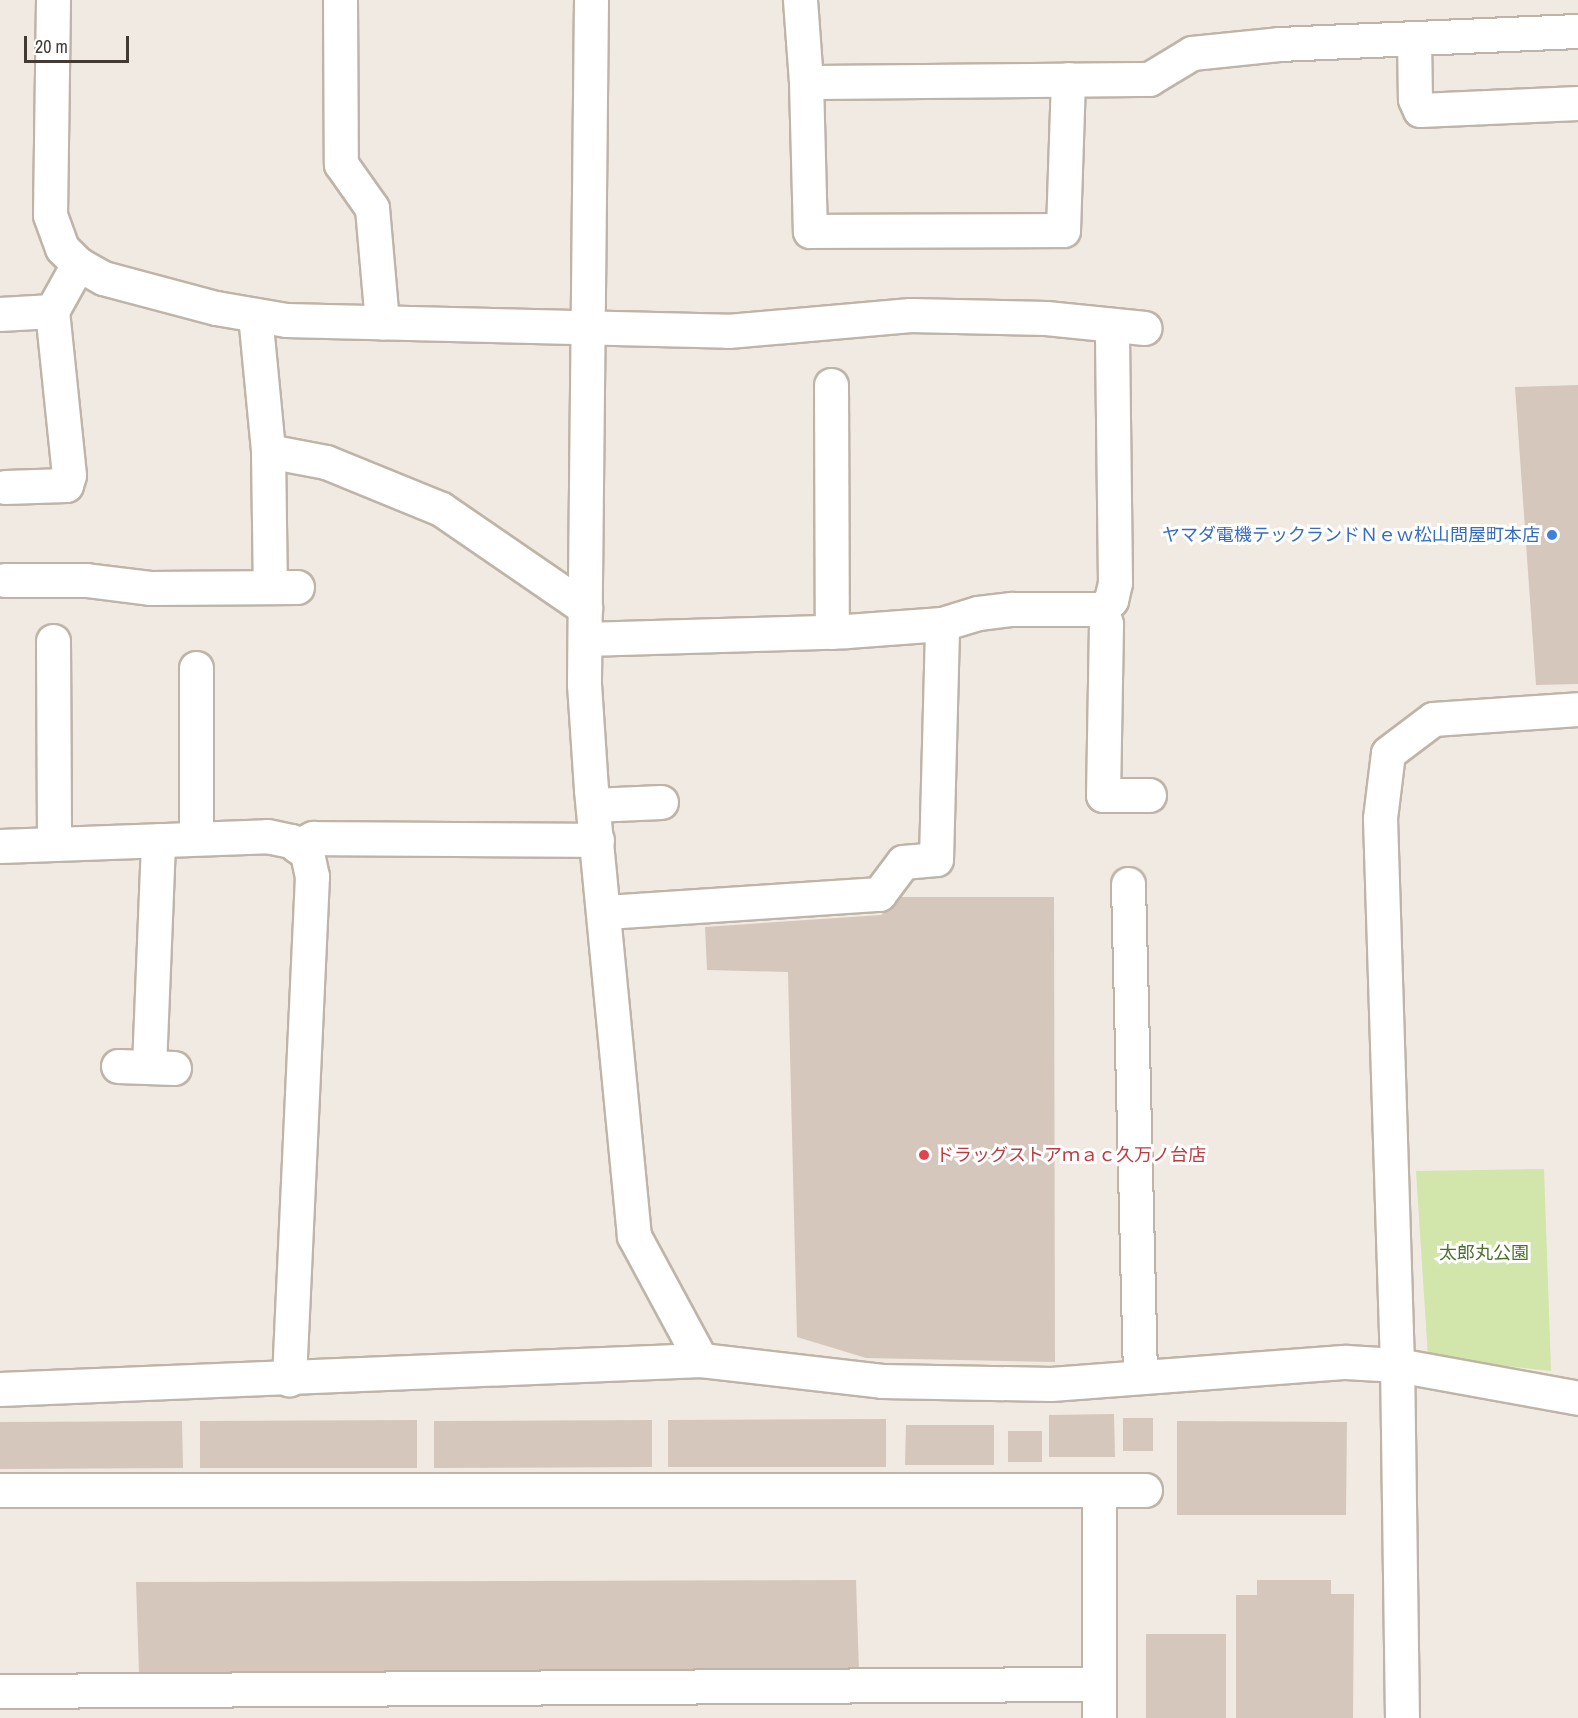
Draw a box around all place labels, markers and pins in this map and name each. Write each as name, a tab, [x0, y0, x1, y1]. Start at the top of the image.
place label: ヤマダ電機テックランドＮｅｗ松山問屋町本店	[1162, 524, 1540, 546]
marker: ヤマダ電機テックランドＮｅｗ松山問屋町本店	[1545, 528, 1559, 542]
place label: ドラッグストアｍａｃ久万ノ台店	[936, 1144, 1206, 1166]
marker: ドラッグストアｍａｃ久万ノ台店	[917, 1148, 931, 1162]

